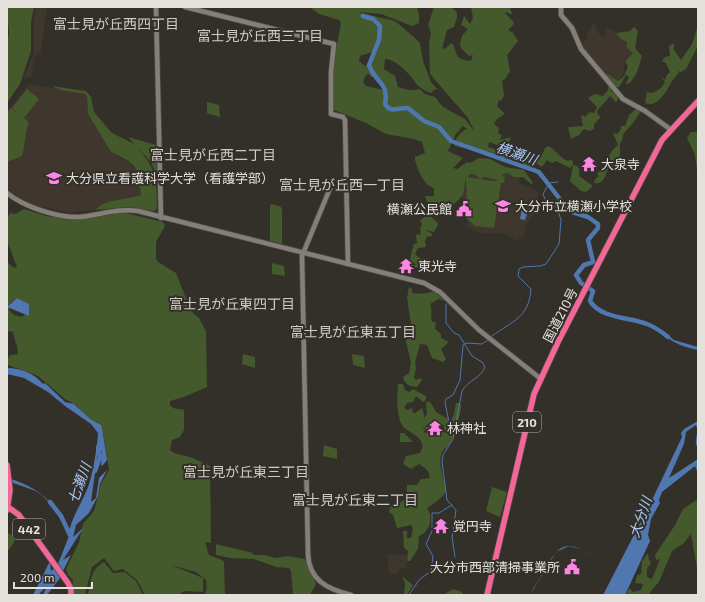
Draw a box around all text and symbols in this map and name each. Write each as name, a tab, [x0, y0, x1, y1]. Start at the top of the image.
district label: 富士見が丘西四丁目	[53, 15, 179, 32]
district label: 富士見が丘西三丁目	[197, 27, 323, 44]
water label: 横瀬川	[494, 138, 542, 169]
district label: 富士見が丘西二丁目	[150, 146, 276, 163]
temple icon: 大泉寺	[580, 155, 598, 173]
place label: 大泉寺	[601, 156, 640, 172]
school or university icon: 大分県立看護科学大学（看護学部）	[45, 169, 63, 187]
place label: 大分県立看護科学大学（看護学部）	[66, 170, 274, 186]
district label: 富士見が丘西一丁目	[279, 176, 405, 193]
school or university icon: 大分市立横瀬小学校	[494, 197, 512, 215]
place label: 大分市立横瀬小学校	[515, 198, 632, 214]
public building icon: 横瀬公民館	[455, 200, 473, 218]
place label: 横瀬公民館	[387, 201, 452, 217]
temple icon: 東光寺	[397, 257, 415, 275]
place label: 東光寺	[418, 258, 457, 274]
street label: 国道210号	[539, 285, 581, 345]
district label: 富士見が丘東四丁目	[169, 295, 295, 312]
district label: 富士見が丘東五丁目	[290, 323, 416, 340]
road number: 210	[513, 412, 541, 432]
temple icon: 林神社	[426, 419, 444, 437]
place label: 林神社	[447, 420, 486, 436]
water label: 七瀬川	[64, 458, 95, 506]
district label: 富士見が丘東三丁目	[183, 463, 309, 480]
district label: 富士見が丘東二丁目	[292, 491, 418, 508]
water label: 大分川	[625, 492, 656, 540]
temple icon: 覚円寺	[432, 517, 450, 535]
place label: 覚円寺	[453, 518, 492, 534]
road number: 442	[13, 519, 45, 539]
public building icon: 大分市西部清掃事業所	[563, 558, 581, 576]
place label: 大分市西部清掃事業所	[430, 559, 560, 575]
scale bar	[14, 564, 92, 590]
text: 200 m	[20, 570, 54, 584]

